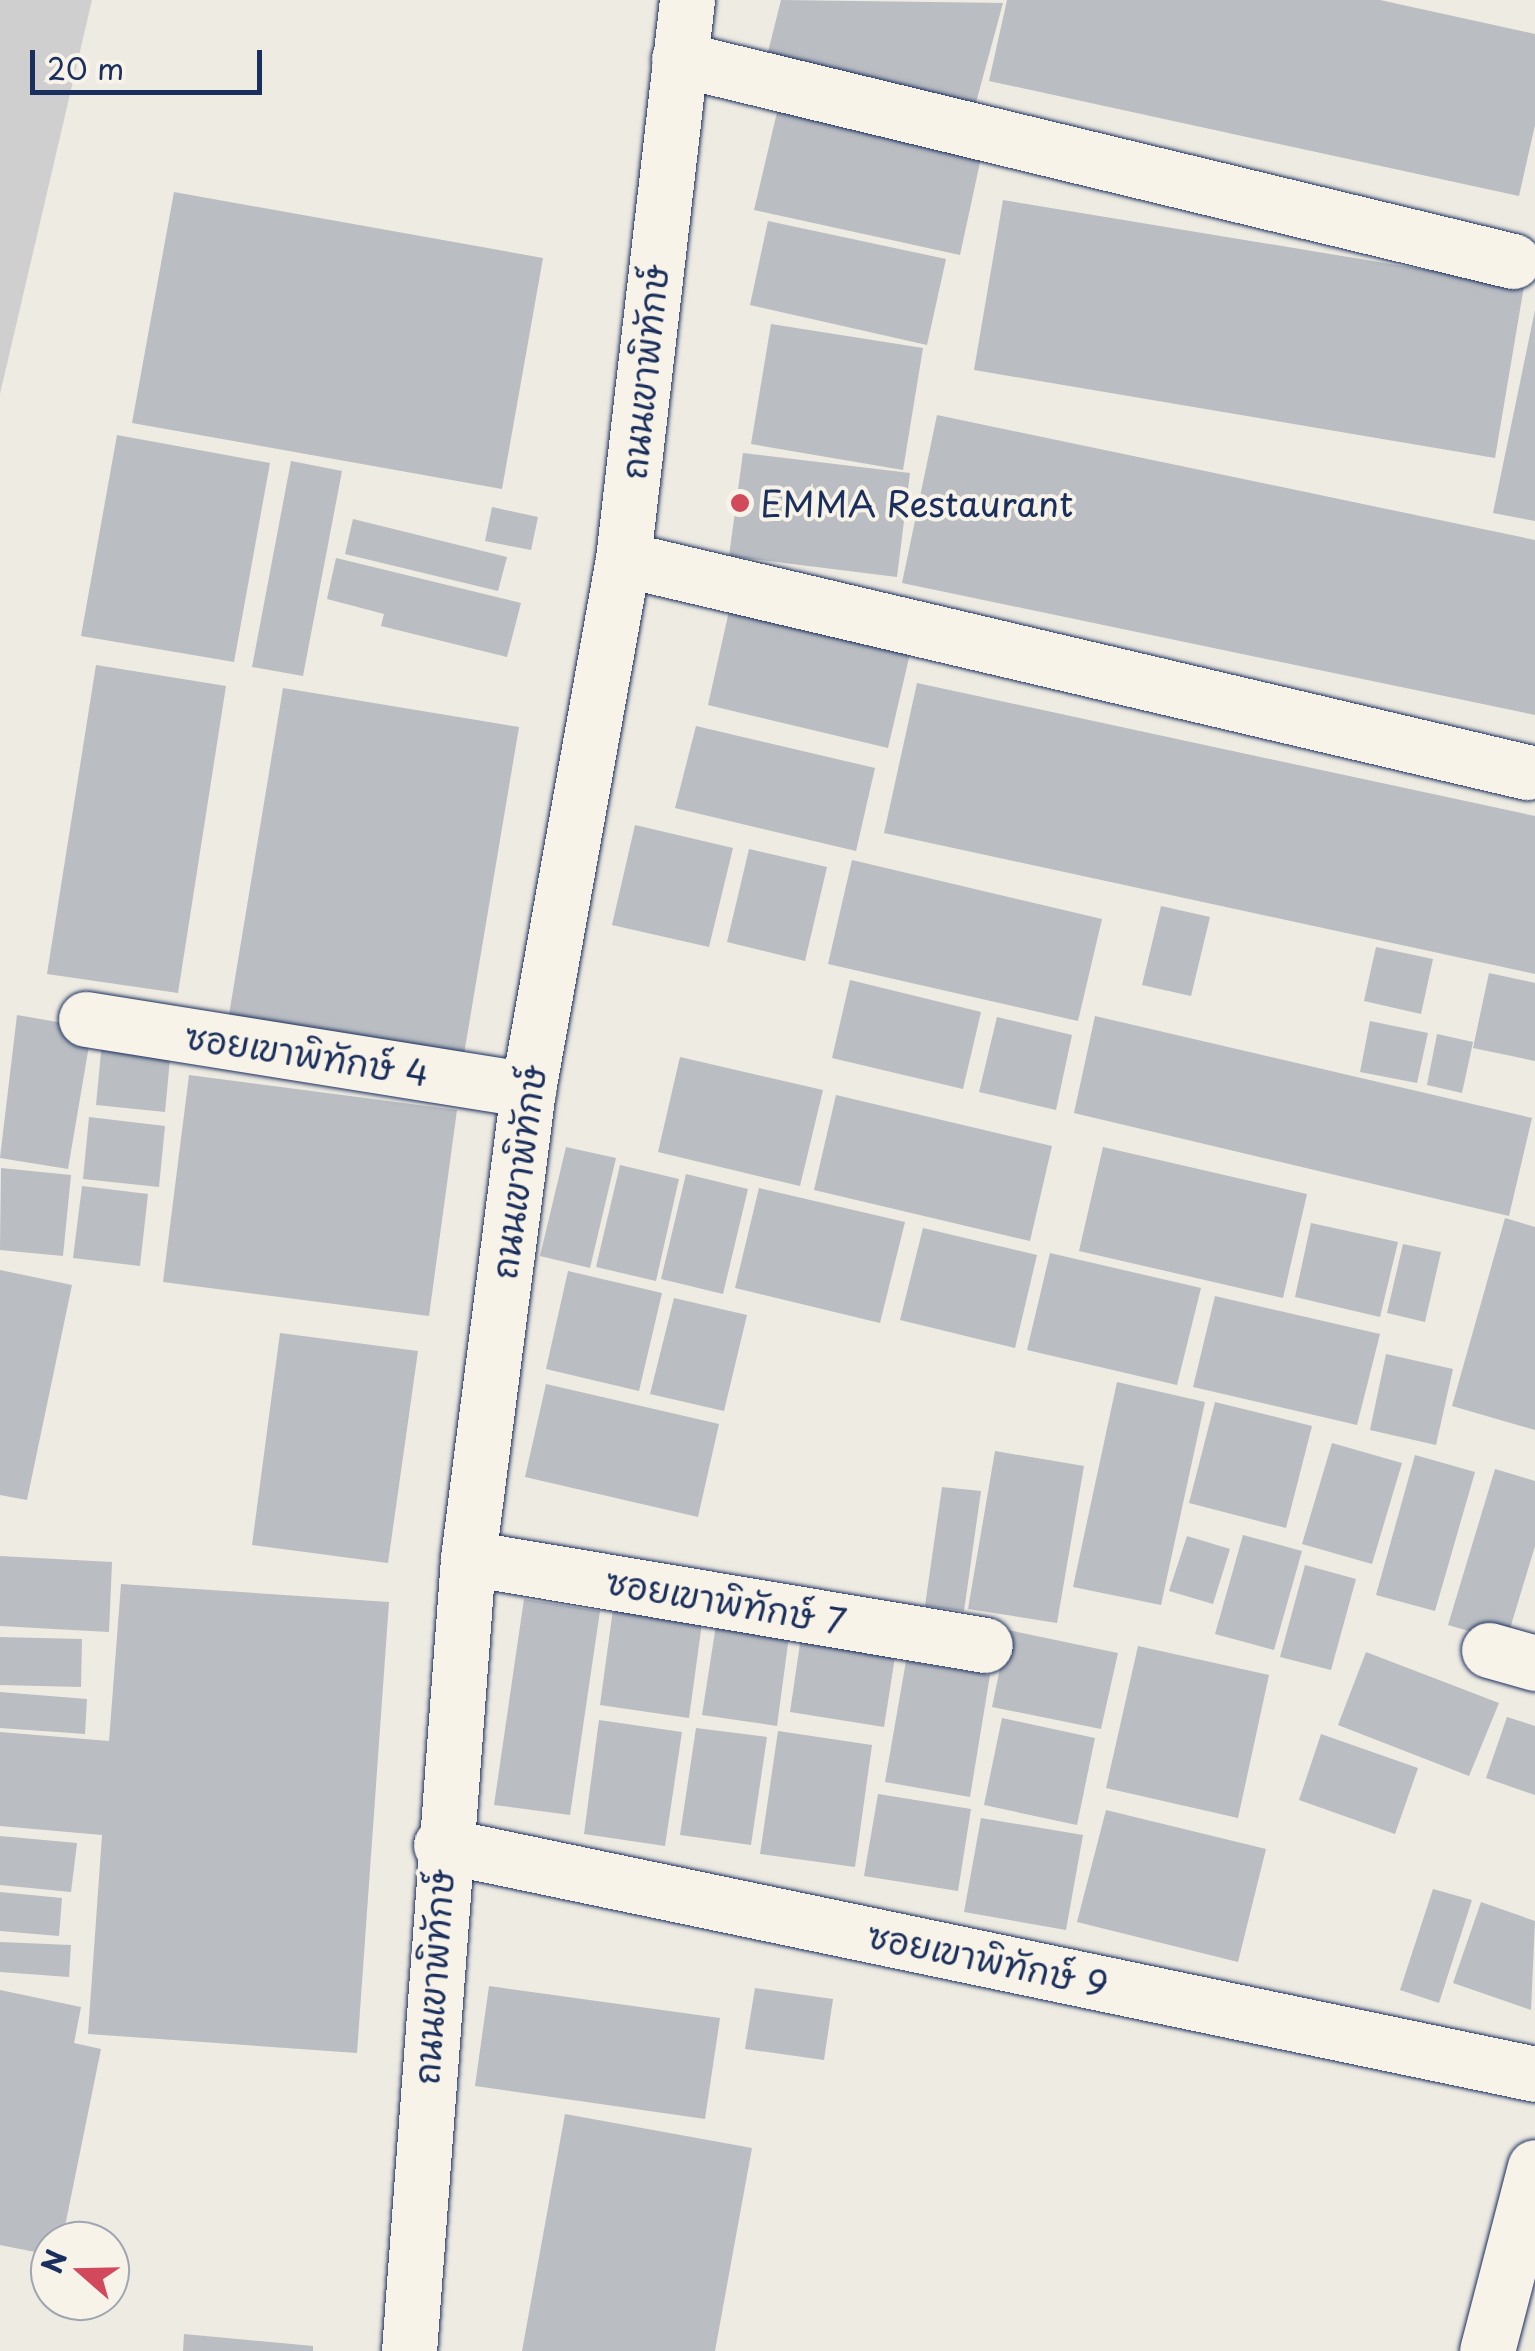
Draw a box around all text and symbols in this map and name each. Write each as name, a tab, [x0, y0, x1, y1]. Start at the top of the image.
scale bar	[35, 30, 268, 92]
text: 20 m	[47, 45, 124, 90]
street label: ถนนเขาพิทักษ์	[612, 263, 676, 481]
place label: EMMA Restaurant	[760, 482, 1073, 524]
marker: EMMA Restaurant	[729, 492, 751, 514]
street label: ซอยเขาพิทักษ์ 4	[182, 1014, 432, 1094]
street label: ถนนเขาพิทักษ์	[482, 1062, 554, 1282]
street label: ซอยเขาพิทักษ์ 7	[603, 1559, 849, 1643]
street label: ถนนเขาพิทักษ์	[405, 1868, 461, 2086]
street label: ซอยเขาพิทักษ์ 9	[864, 1913, 1112, 2005]
north arrow	[30, 2221, 130, 2321]
text: N	[29, 2243, 77, 2279]

